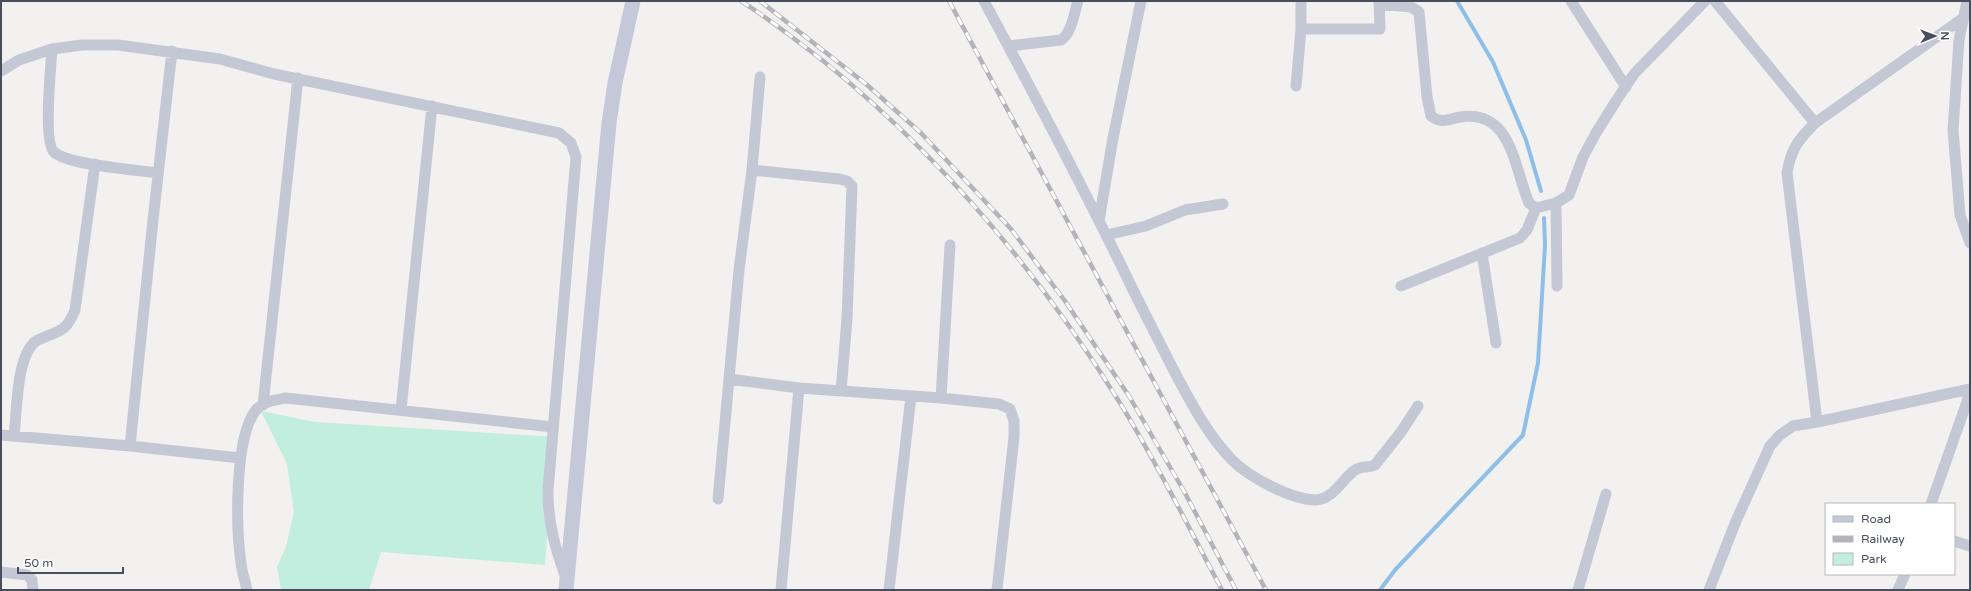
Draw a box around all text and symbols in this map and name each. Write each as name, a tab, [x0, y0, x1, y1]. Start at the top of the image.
north arrow	[1915, 16, 1955, 56]
text: N	[1938, 31, 1951, 40]
legend	[1825, 503, 1955, 575]
text: Road	[1861, 512, 1891, 526]
text: Railway	[1861, 532, 1905, 546]
scale bar	[18, 549, 123, 575]
text: Park	[1861, 552, 1887, 566]
text: 50 m	[24, 556, 53, 570]

